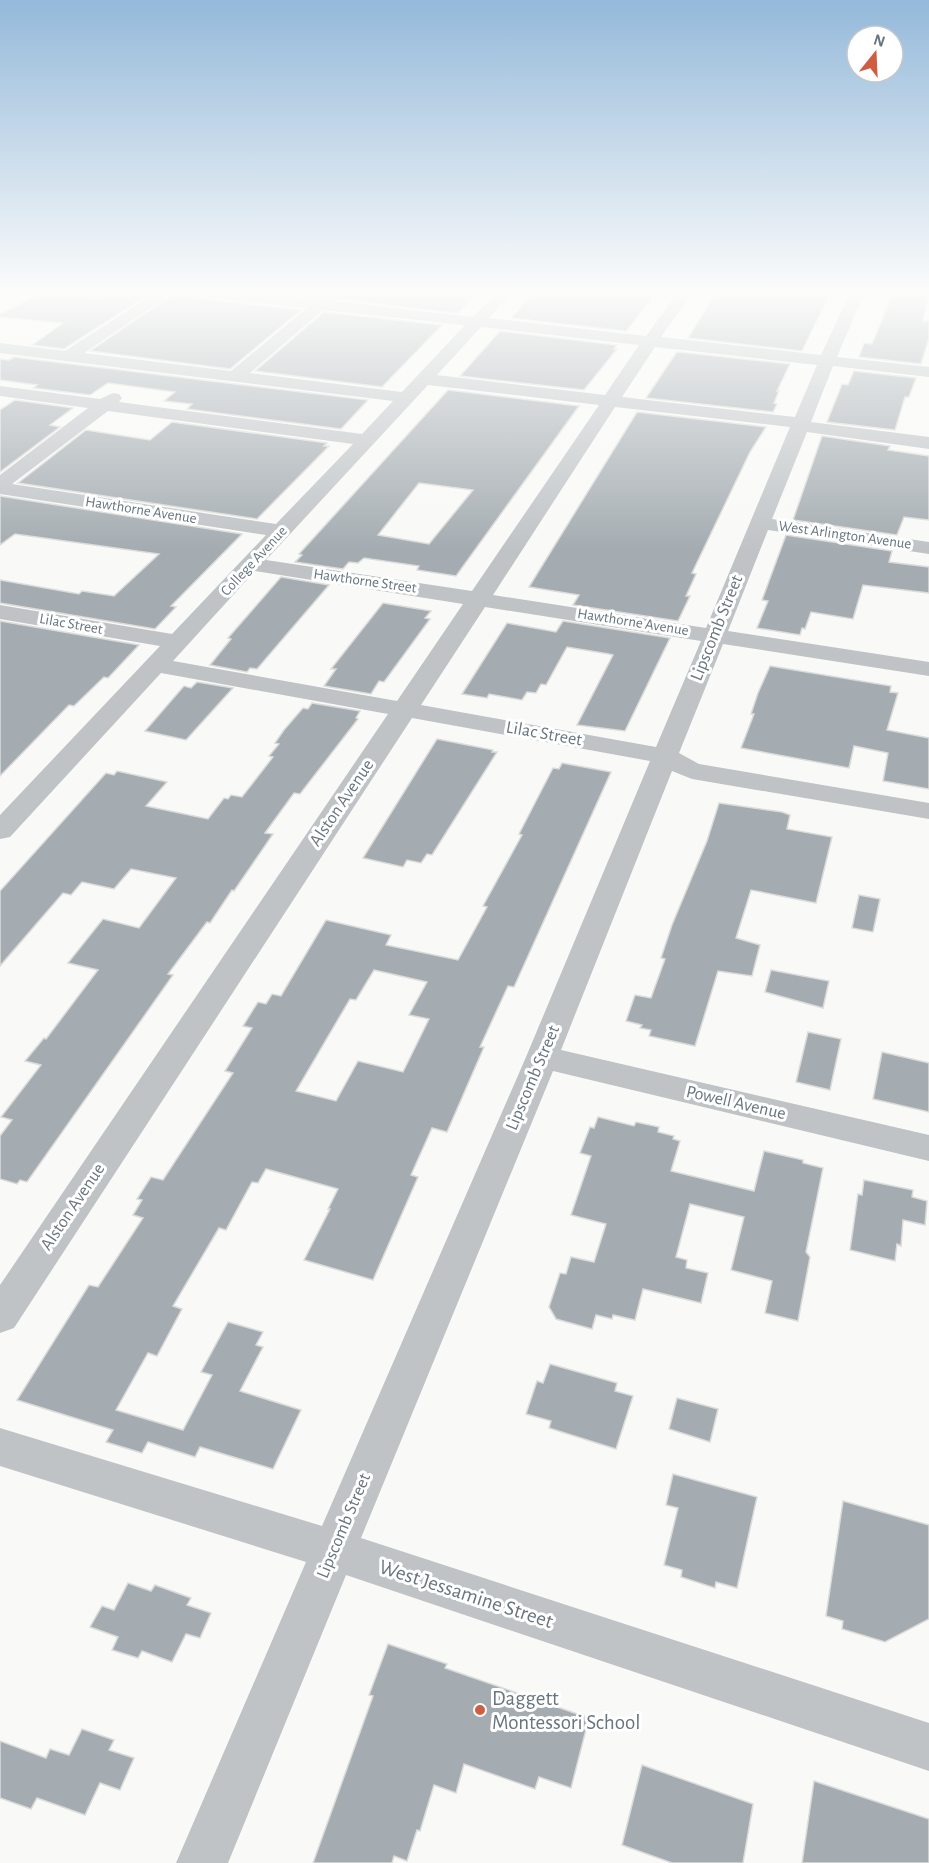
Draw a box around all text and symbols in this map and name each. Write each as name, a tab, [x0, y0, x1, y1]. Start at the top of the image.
north arrow	[845, 24, 905, 84]
text: N	[872, 31, 887, 50]
street label: Hawthorne Avenue	[84, 494, 198, 526]
street label: West Arlington Avenue	[778, 518, 912, 552]
street label: College Avenue	[218, 523, 290, 599]
street label: Hawthorne Street	[313, 566, 418, 596]
street label: Lipscomb Street	[688, 572, 746, 683]
street label: Hawthorne Avenue	[576, 606, 690, 638]
street label: Lilac Street	[38, 611, 104, 637]
street label: Lilac Street	[505, 718, 584, 750]
street label: Alston Avenue	[306, 756, 378, 850]
street label: Lipscomb Street	[503, 1023, 563, 1133]
street label: Powell Avenue	[684, 1083, 788, 1123]
street label: Alston Avenue	[37, 1160, 109, 1254]
street label: Lipscomb Street	[314, 1471, 374, 1581]
street label: West Jessamine Street	[376, 1556, 556, 1632]
place label: Daggett Montessori School	[492, 1688, 640, 1733]
marker: Daggett Montessori School	[473, 1703, 487, 1717]

